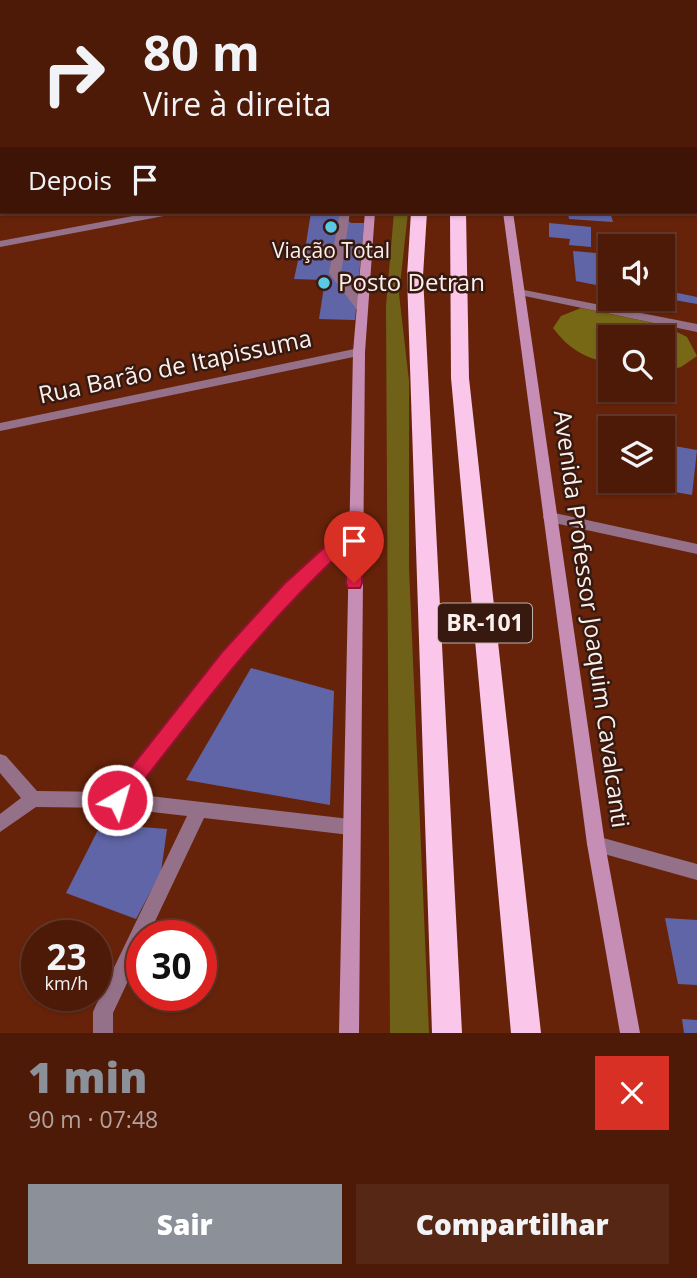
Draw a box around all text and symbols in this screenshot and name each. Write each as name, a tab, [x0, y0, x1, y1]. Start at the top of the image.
text: 80 m	[143, 19, 260, 85]
icon: right	[28, 28, 119, 119]
text: Vire à direita	[143, 82, 332, 125]
icon: arrive	[126, 161, 164, 199]
text: Depois	[28, 162, 112, 198]
marker: Viação Total	[323, 219, 339, 235]
map controls	[598, 234, 675, 493]
button: sound	[598, 234, 675, 311]
place label: Viação Total	[272, 236, 390, 264]
place label: Posto Detran	[338, 265, 485, 298]
marker: Posto Detran	[316, 275, 332, 291]
street label: Rua Barão de Itapissuma	[35, 320, 314, 411]
button: search	[598, 325, 675, 402]
street label: Avenida Professor Joaquim Cavalcanti	[547, 408, 638, 830]
button: layers	[598, 416, 675, 493]
pin	[324, 511, 384, 583]
icon: arrive	[335, 522, 373, 560]
road number: BR-101	[438, 604, 532, 642]
position arrow	[80, 763, 154, 837]
speed limit sign: 30	[126, 920, 217, 1011]
text: 23	[46, 933, 87, 980]
text: km/h	[45, 971, 88, 995]
text: 1 min	[28, 1048, 147, 1105]
button: close	[595, 1056, 669, 1130]
text: 90 m · 07:48	[28, 1103, 158, 1135]
button: Sair	[28, 1184, 342, 1264]
button: Compartilhar	[356, 1184, 669, 1264]

